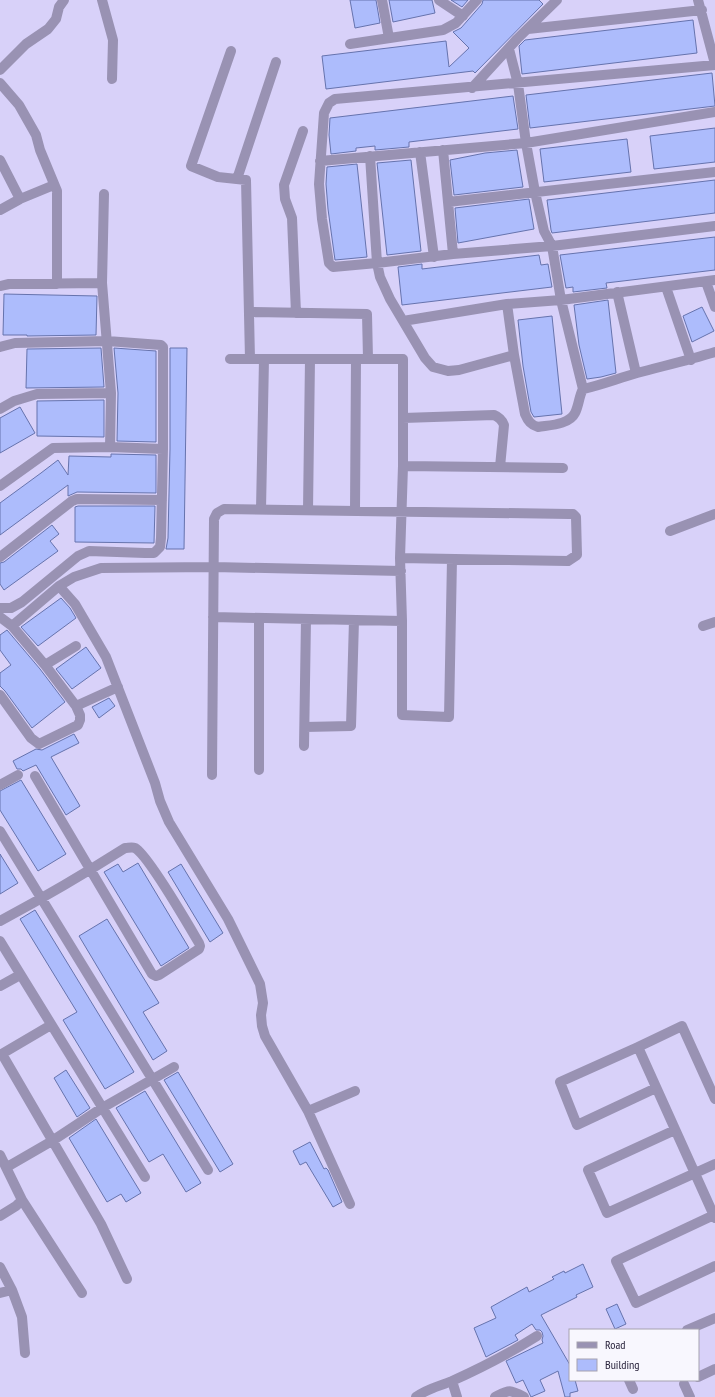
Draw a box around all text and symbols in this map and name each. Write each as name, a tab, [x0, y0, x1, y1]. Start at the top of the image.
legend	[569, 1329, 699, 1381]
text: Road	[605, 1337, 625, 1352]
text: Building	[605, 1357, 640, 1372]

